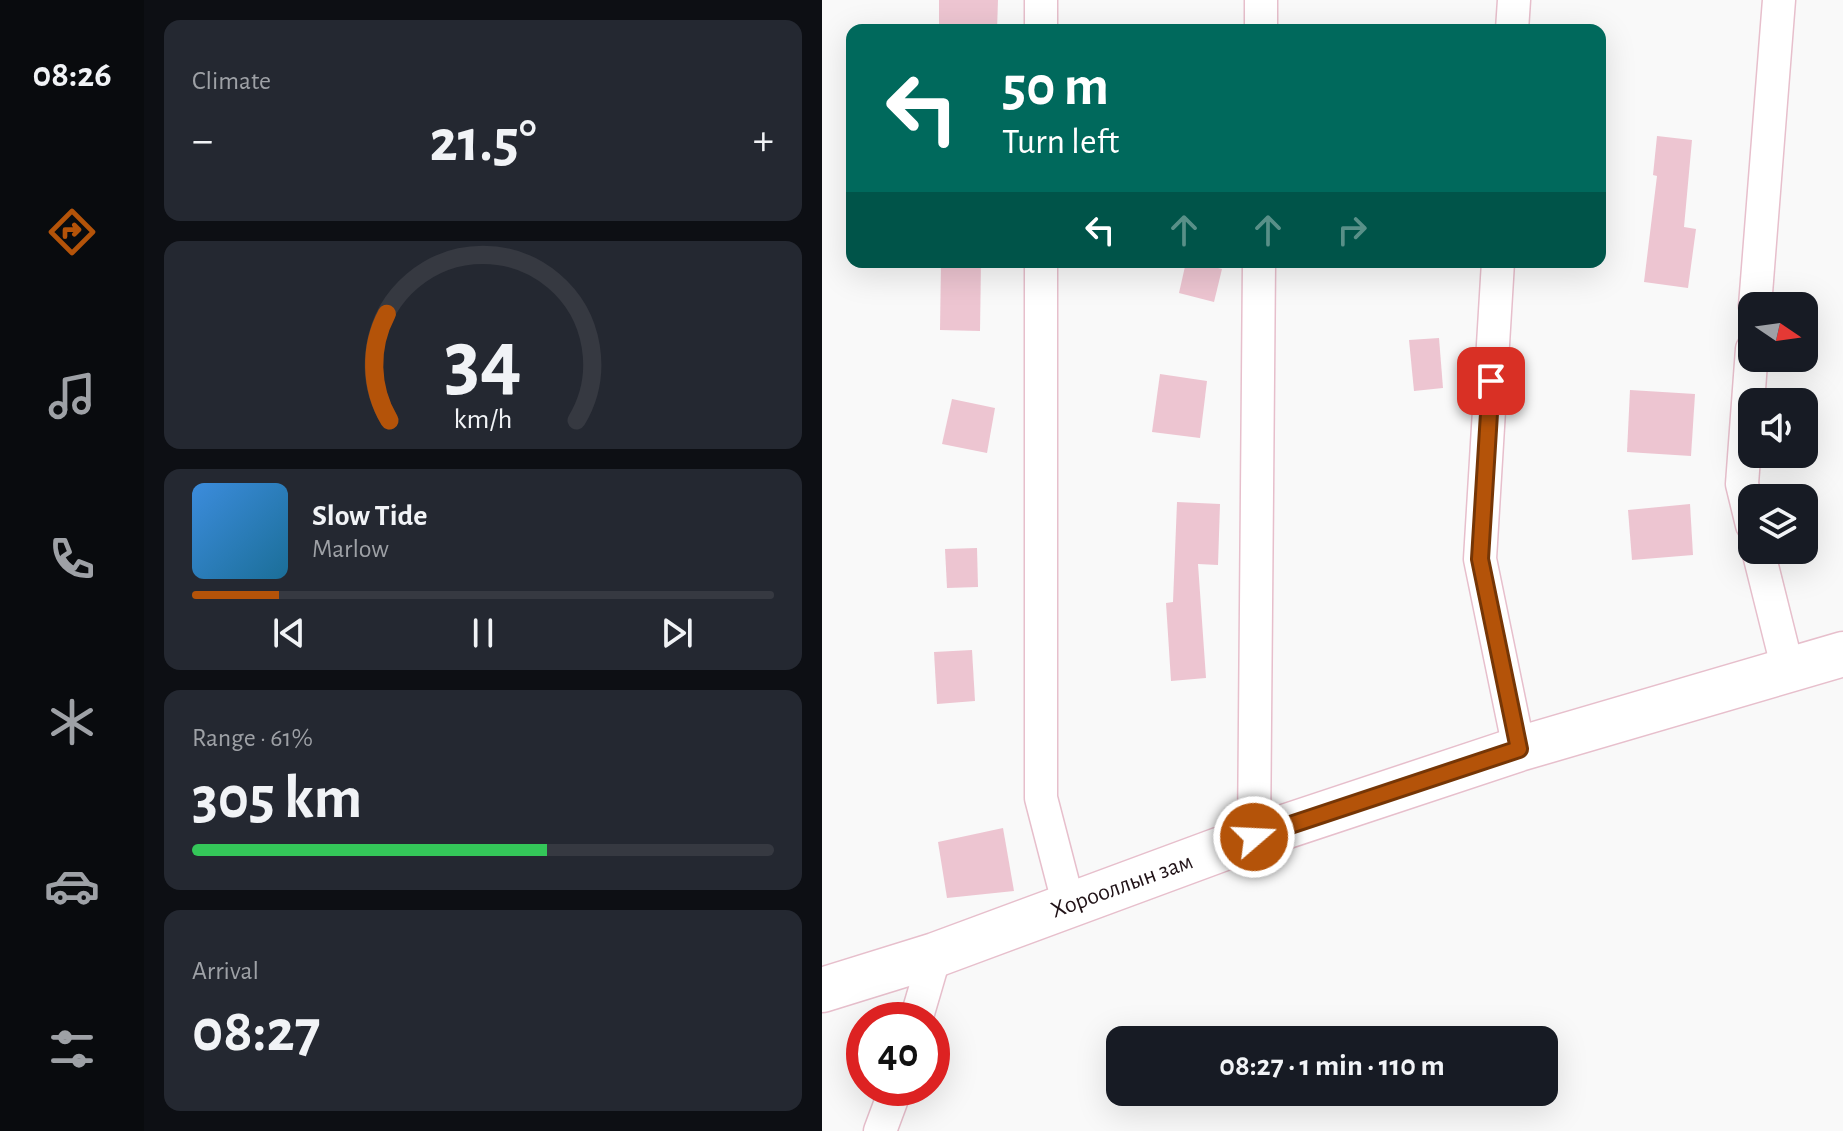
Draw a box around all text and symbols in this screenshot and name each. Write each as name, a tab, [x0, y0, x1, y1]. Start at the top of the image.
icon: left	[870, 56, 974, 160]
text: 08:26	[32, 57, 112, 93]
text: 50 m	[1002, 59, 1109, 115]
text: Climate	[192, 68, 271, 94]
text: 21.5°	[429, 112, 537, 172]
text: −	[192, 119, 213, 163]
text: +	[753, 119, 774, 163]
text: Turn left	[1002, 124, 1119, 160]
icon: directions	[44, 204, 100, 260]
icon: left	[1078, 208, 1122, 252]
icon: ahead	[1162, 208, 1206, 252]
icon: ahead	[1246, 208, 1290, 252]
icon: right	[1330, 208, 1374, 252]
north arrow	[1738, 292, 1818, 372]
map controls	[1738, 292, 1818, 564]
text: 34	[444, 319, 522, 403]
pin	[1457, 347, 1525, 415]
icon: arrive	[1469, 359, 1513, 403]
icon: music	[44, 368, 100, 424]
button: sound	[1738, 388, 1818, 468]
text: km/h	[454, 405, 512, 434]
button: layers	[1738, 484, 1818, 564]
text: Slow Tide	[312, 501, 427, 531]
icon: phone	[44, 531, 100, 587]
text: Marlow	[312, 536, 389, 562]
icon: previous	[267, 611, 311, 655]
icon: pause	[461, 611, 505, 655]
icon: next	[655, 611, 699, 655]
icon: climate	[44, 694, 100, 750]
text: Range · 61%	[192, 725, 313, 751]
text: 305 km	[192, 769, 362, 829]
position arrow	[1212, 795, 1296, 879]
street label: Хорооллын зам	[1048, 849, 1196, 923]
icon: car	[44, 858, 100, 914]
text: Arrival	[192, 958, 259, 984]
text: 08:27	[192, 1002, 321, 1062]
speed limit sign: 40	[846, 1002, 950, 1106]
icon: filters	[44, 1021, 100, 1077]
text: 08:27 · 1 min · 110 m	[1219, 1051, 1445, 1081]

